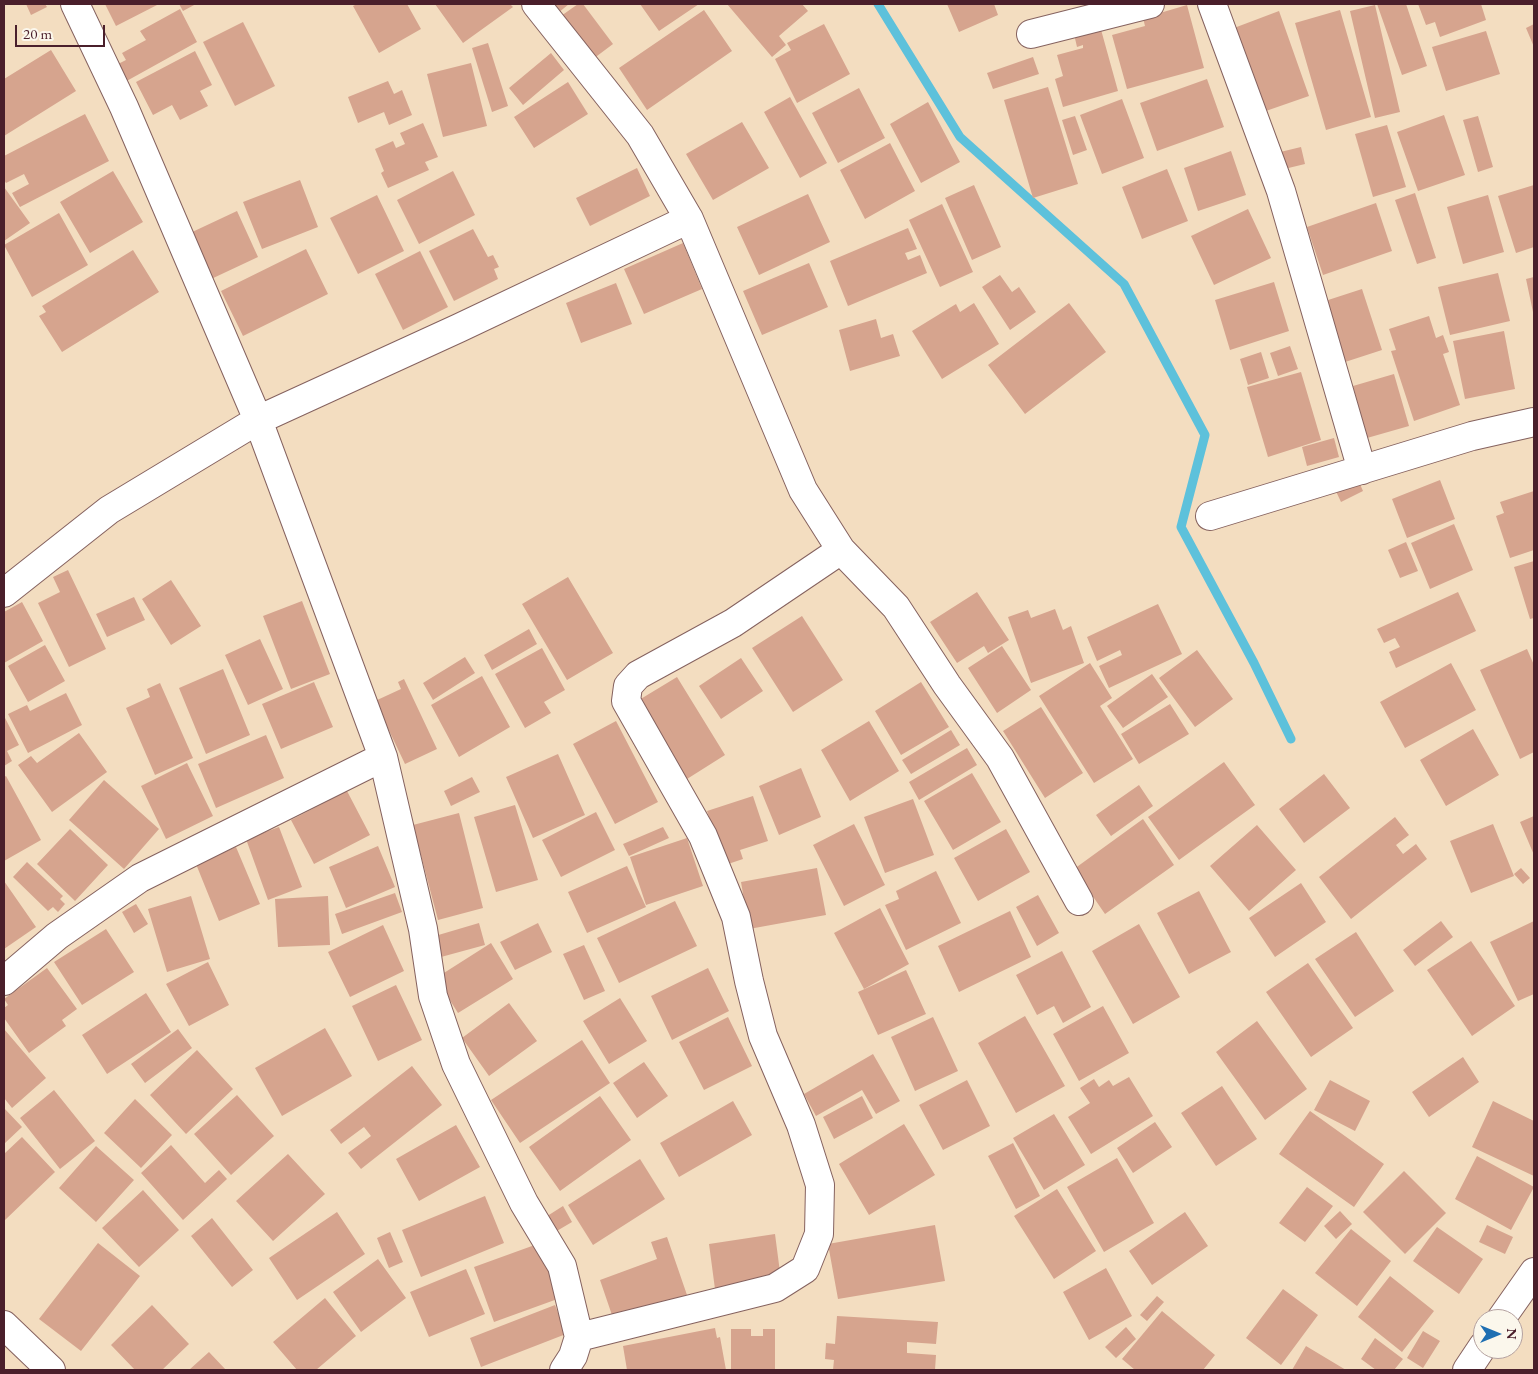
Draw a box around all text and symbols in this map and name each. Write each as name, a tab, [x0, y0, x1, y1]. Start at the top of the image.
scale bar	[18, 15, 108, 47]
text: 20 m	[23, 24, 52, 43]
north arrow	[1473, 1309, 1523, 1359]
text: N	[1503, 1328, 1521, 1340]

